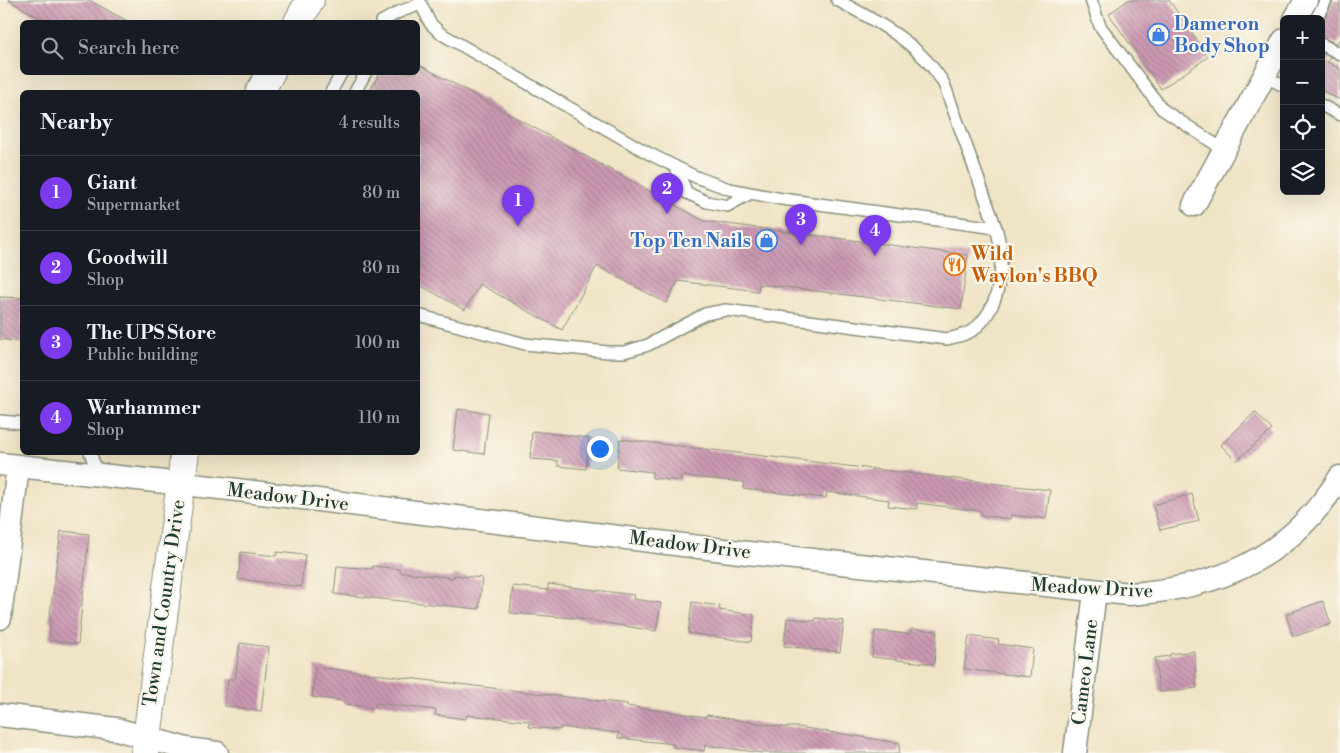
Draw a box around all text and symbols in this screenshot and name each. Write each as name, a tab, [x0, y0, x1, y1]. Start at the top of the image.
place label: Dameron Body Shop	[1174, 12, 1270, 58]
map controls	[1280, 15, 1325, 195]
button: +	[1280, 15, 1325, 60]
search box	[20, 20, 420, 75]
shop icon: Dameron Body Shop	[1146, 23, 1170, 47]
icon: search	[38, 34, 66, 62]
text: Search here	[78, 36, 179, 60]
button: −	[1280, 60, 1325, 105]
button: locate	[1280, 105, 1325, 150]
text: Nearby	[40, 110, 113, 136]
text: 4 results	[339, 113, 400, 133]
button: layers	[1280, 150, 1325, 195]
text: Giant	[87, 171, 137, 195]
pin: 2	[651, 173, 683, 214]
text: 1	[52, 183, 60, 203]
text: 80 m	[362, 183, 400, 203]
pin: 1	[502, 185, 534, 226]
text: Supermarket	[87, 195, 181, 215]
pin: 3	[785, 204, 817, 245]
pin: 4	[859, 215, 891, 256]
place label: Top Ten Nails	[631, 229, 751, 253]
shop icon: Top Ten Nails	[755, 229, 779, 253]
place label: Wild Waylon's BBQ	[970, 242, 1098, 288]
text: Goodwill	[87, 246, 168, 270]
restaurant icon: Wild Waylon's BBQ	[943, 253, 967, 277]
text: 2	[51, 258, 61, 278]
text: 80 m	[362, 258, 400, 278]
text: Shop	[87, 270, 124, 290]
text: The UPS Store	[87, 321, 216, 345]
text: 3	[51, 333, 61, 353]
text: 100 m	[355, 333, 400, 353]
text: Public building	[87, 345, 198, 365]
text: Warhammer	[87, 396, 201, 420]
text: 4	[51, 408, 61, 428]
text: 110 m	[358, 408, 400, 428]
text: Shop	[87, 420, 124, 440]
your location	[587, 436, 613, 462]
street label: Meadow Drive	[226, 478, 350, 516]
street label: Town and Country Drive	[138, 498, 190, 708]
street label: Meadow Drive	[628, 526, 752, 564]
street label: Meadow Drive	[1030, 573, 1154, 603]
street label: Cameo Lane	[1067, 618, 1103, 726]

